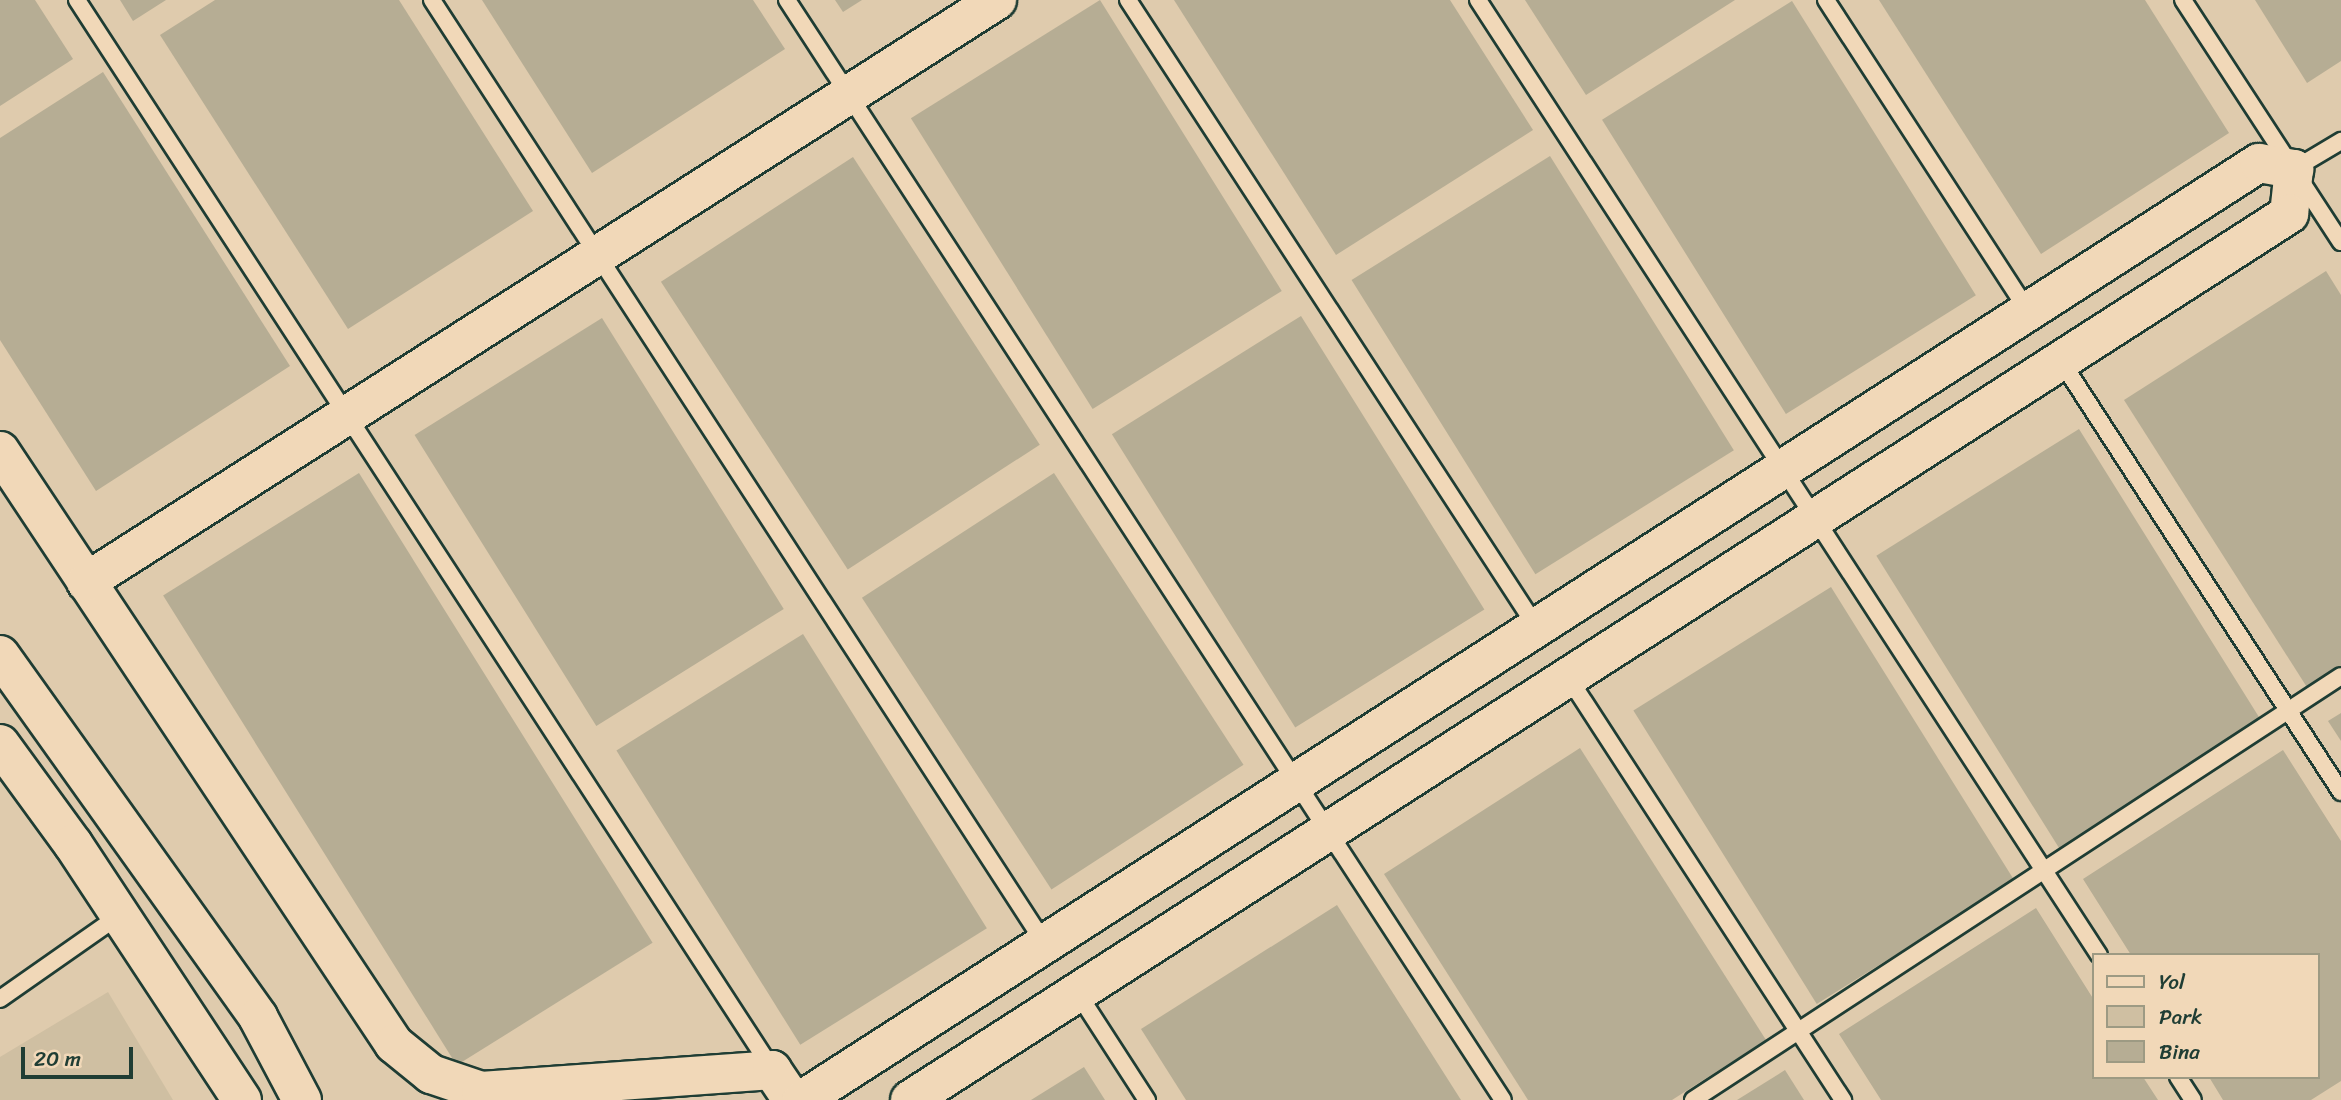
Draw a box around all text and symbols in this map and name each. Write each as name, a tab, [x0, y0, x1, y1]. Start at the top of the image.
legend	[2092, 953, 2320, 1079]
text: Yol	[2159, 963, 2185, 1001]
text: Park	[2159, 998, 2202, 1036]
text: Bina	[2159, 1033, 2200, 1071]
scale bar	[24, 1034, 136, 1078]
text: 20 m	[34, 1040, 81, 1078]

